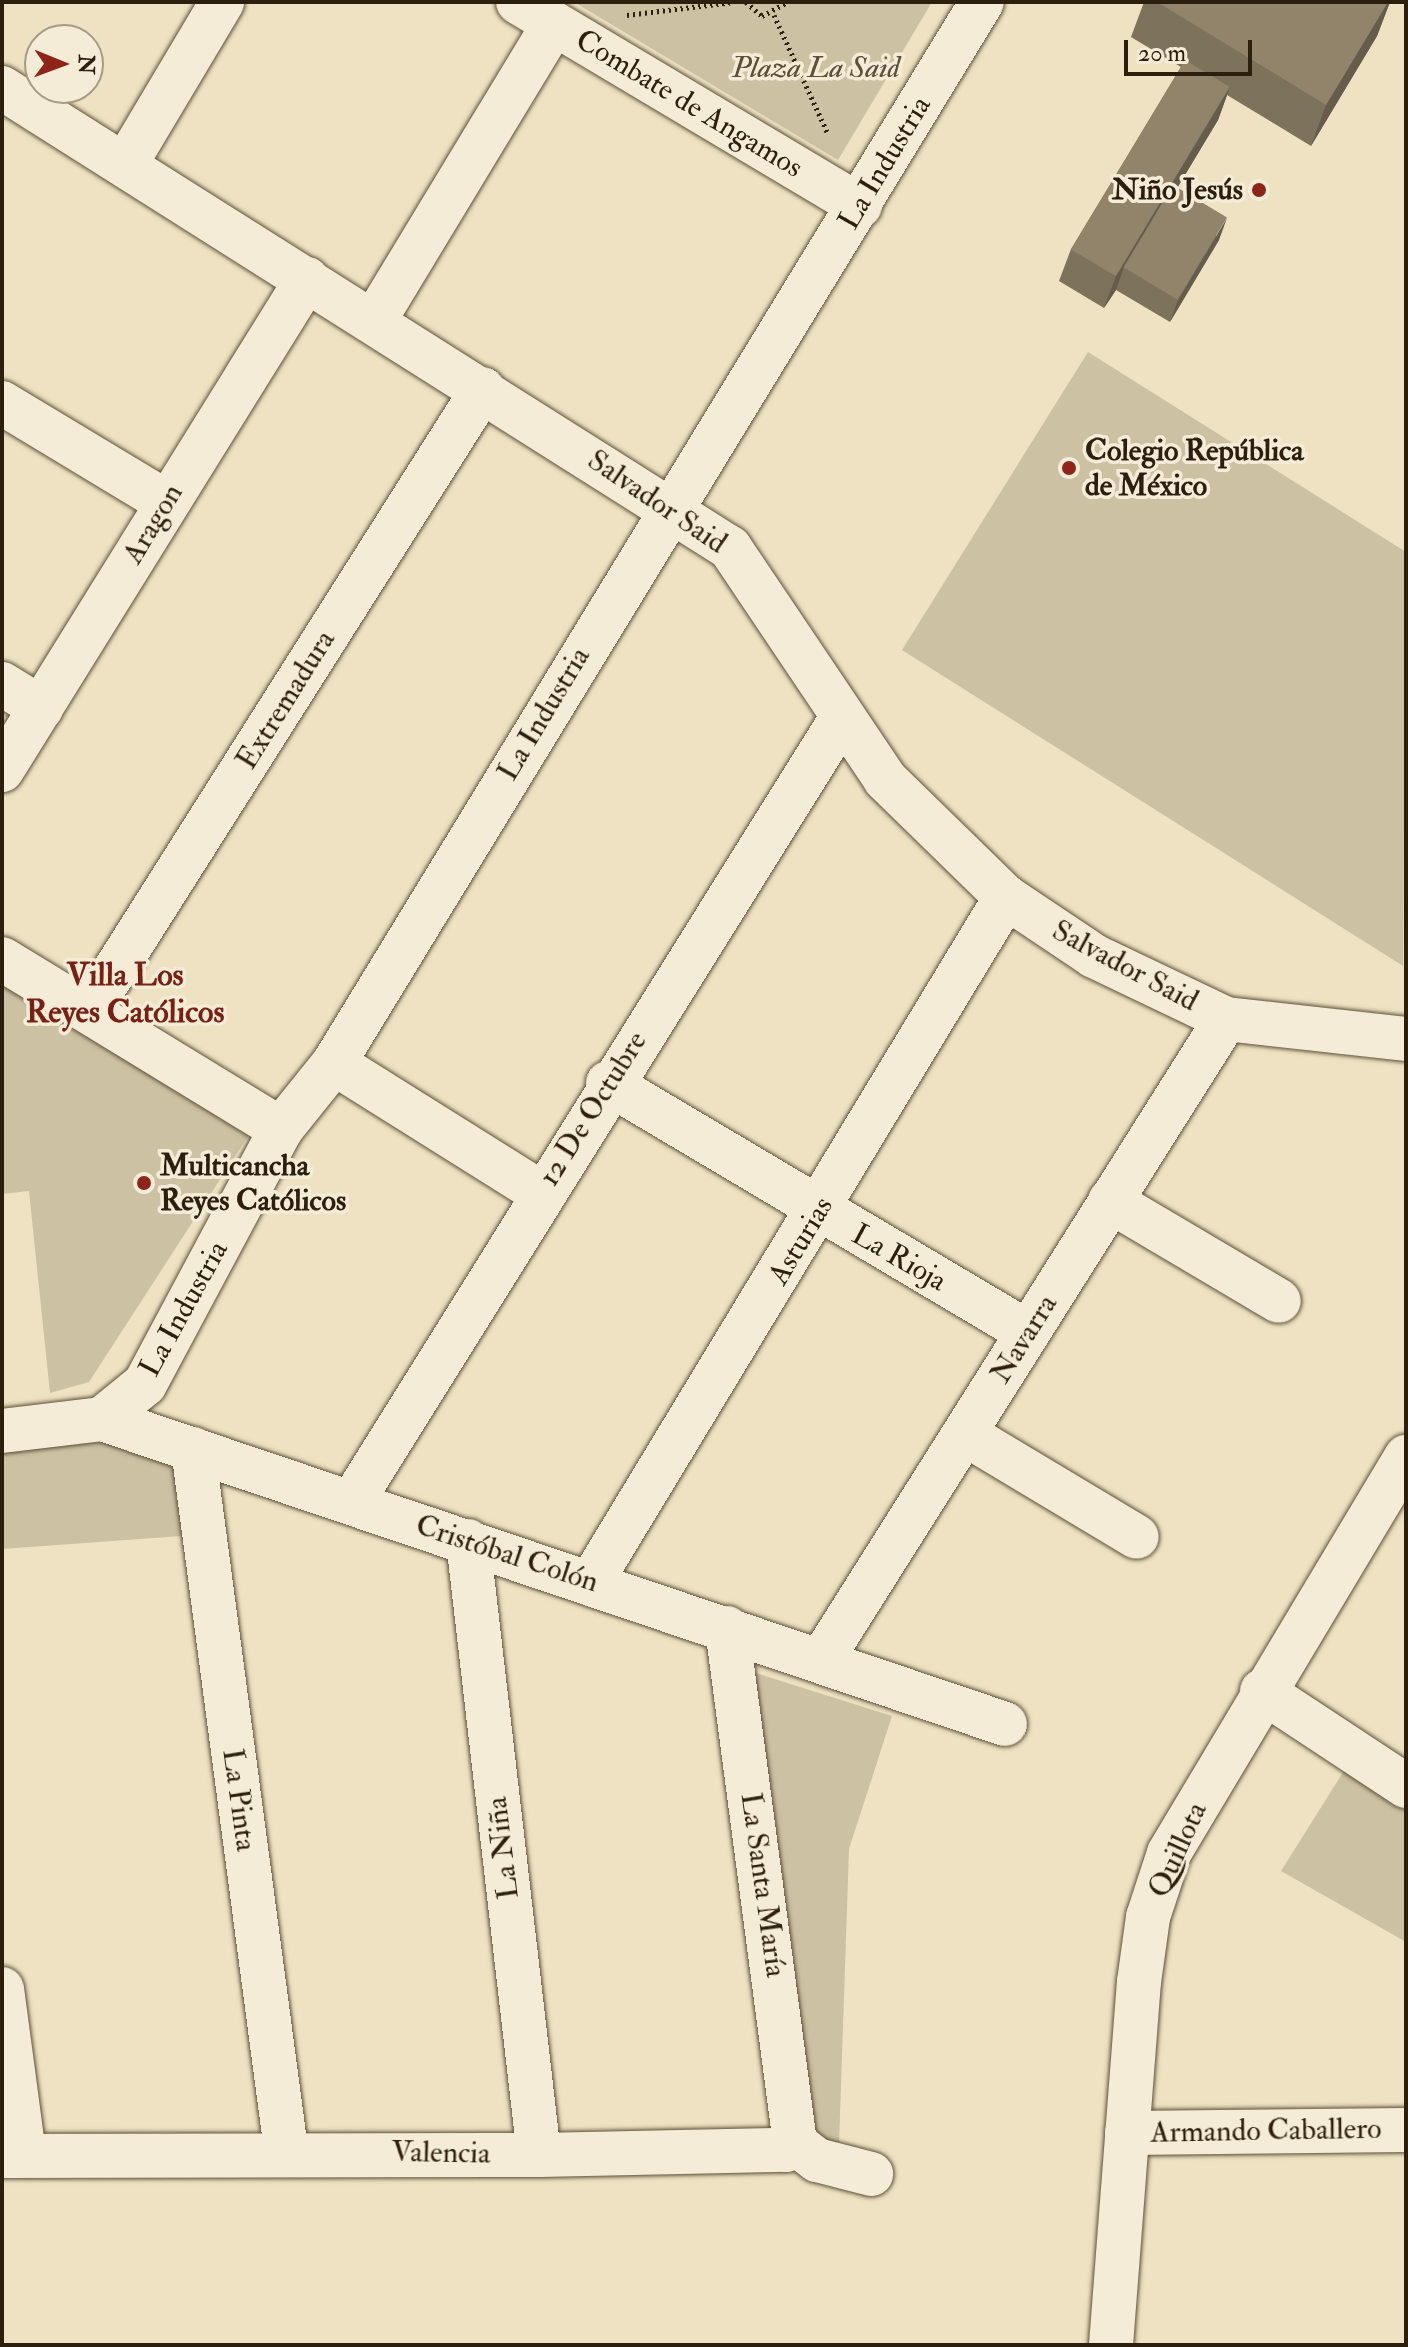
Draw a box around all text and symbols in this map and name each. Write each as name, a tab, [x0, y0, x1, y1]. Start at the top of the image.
street label: Combate de Angamos	[569, 22, 809, 186]
north arrow	[24, 24, 104, 104]
scale bar	[1128, 24, 1256, 74]
text: 20 m	[1138, 38, 1186, 69]
park label: Plaza La Said	[732, 50, 900, 86]
text: N	[72, 54, 100, 74]
street label: La Industria	[831, 90, 939, 236]
place label: Niño Jesús	[1112, 172, 1243, 208]
marker: Niño Jesús	[1250, 181, 1268, 199]
place label: Colegio República de México	[1085, 433, 1304, 504]
street label: Salvador Said	[581, 442, 733, 562]
marker: Colegio República de México	[1060, 459, 1078, 477]
street label: Aragon	[115, 477, 191, 571]
street label: Extremadura	[229, 624, 343, 776]
street label: La Industria	[490, 641, 598, 787]
street label: Salvador Said	[1046, 913, 1204, 1019]
district label: Villa Los Reyes Católicos	[26, 957, 224, 1032]
street label: 12 De Octubre	[531, 1025, 655, 1193]
place label: Multicancha Reyes Católicos	[160, 1148, 346, 1218]
marker: Multicancha Reyes Católicos	[135, 1174, 153, 1192]
street label: Asturias	[761, 1190, 841, 1292]
street label: La Rioja	[845, 1217, 953, 1299]
street label: La Industria	[132, 1235, 236, 1383]
street label: Navarra	[983, 1288, 1065, 1390]
street label: Cristóbal Colón	[411, 1508, 603, 1600]
street label: La Pinta	[214, 1746, 264, 1854]
street label: La Santa María	[732, 1791, 794, 1979]
street label: La Niña	[479, 1795, 527, 1901]
street label: Quillota	[1141, 1797, 1215, 1903]
street label: Armando Caballero	[1150, 2111, 1382, 2151]
street label: Valencia	[391, 2134, 491, 2172]

